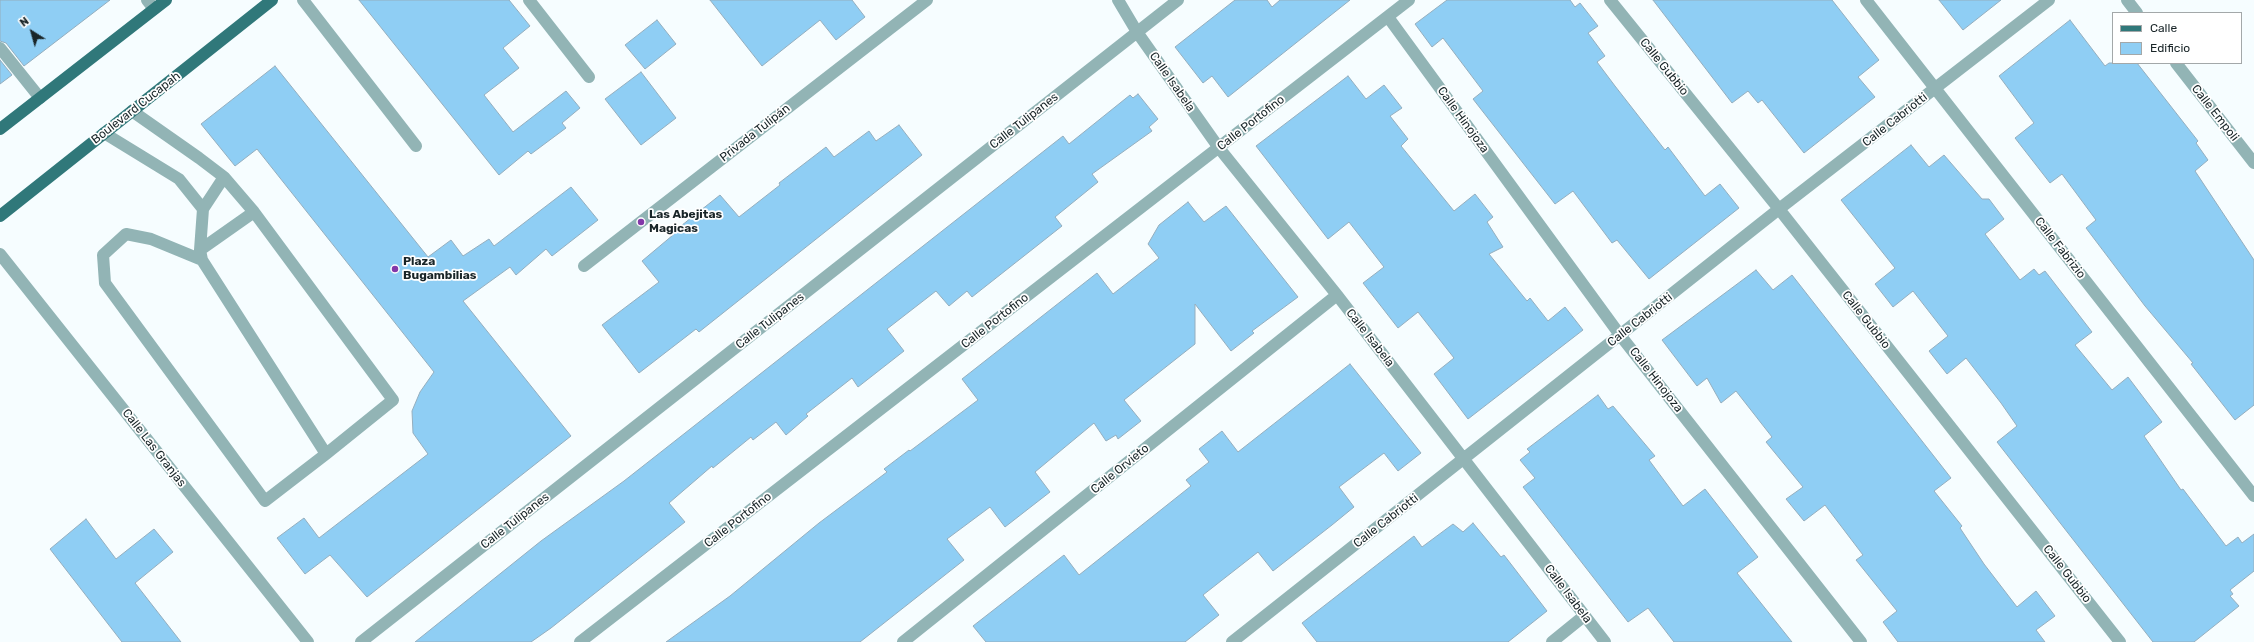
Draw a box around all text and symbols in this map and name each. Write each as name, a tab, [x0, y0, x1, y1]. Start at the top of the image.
north arrow	[12, 12, 52, 52]
legend	[2112, 12, 2242, 64]
text: N	[17, 14, 32, 30]
text: Calle	[2150, 21, 2177, 35]
street label: Calle Gubbio	[1637, 35, 1691, 99]
text: Edificio	[2150, 41, 2190, 55]
street label: Calle Isabela	[1146, 49, 1198, 115]
street label: Boulevard Cucapah	[89, 69, 183, 147]
street label: Calle Empoli	[2188, 82, 2242, 144]
street label: Calle Hinojoza	[1434, 84, 1492, 156]
street label: Calle Tulipanes	[987, 90, 1061, 152]
street label: Calle Cabriotti	[1860, 90, 1930, 150]
street label: Calle Portofino	[1214, 92, 1288, 154]
street label: Privada Tulipán	[717, 101, 793, 165]
place label: Las Abejitas Magicas	[649, 208, 722, 236]
street label: Calle Fabrizio	[2032, 214, 2088, 282]
marker: Las Abejitas Magicas	[636, 217, 646, 227]
place label: Plaza Bugambilias	[403, 255, 476, 283]
marker: Plaza Bugambilias	[390, 264, 400, 274]
street label: Calle Gubbio	[1839, 288, 1893, 352]
street label: Calle Tulipanes	[733, 290, 807, 352]
street label: Calle Portofino	[958, 290, 1032, 352]
street label: Calle Cabriotti	[1605, 290, 1675, 350]
street label: Calle Isabela	[1343, 306, 1397, 370]
street label: Calle Hinojoza	[1626, 345, 1686, 415]
street label: Calle Las Granjas	[119, 406, 189, 490]
street label: Calle Orvieto	[1088, 441, 1152, 497]
street label: Calle Portofino	[701, 489, 775, 551]
street label: Calle Tulipanes	[478, 490, 552, 552]
street label: Calle Cabriotti	[1351, 491, 1421, 551]
street label: Calle Gubbio	[2040, 542, 2094, 606]
street label: Calle Isabela	[1541, 562, 1595, 626]

